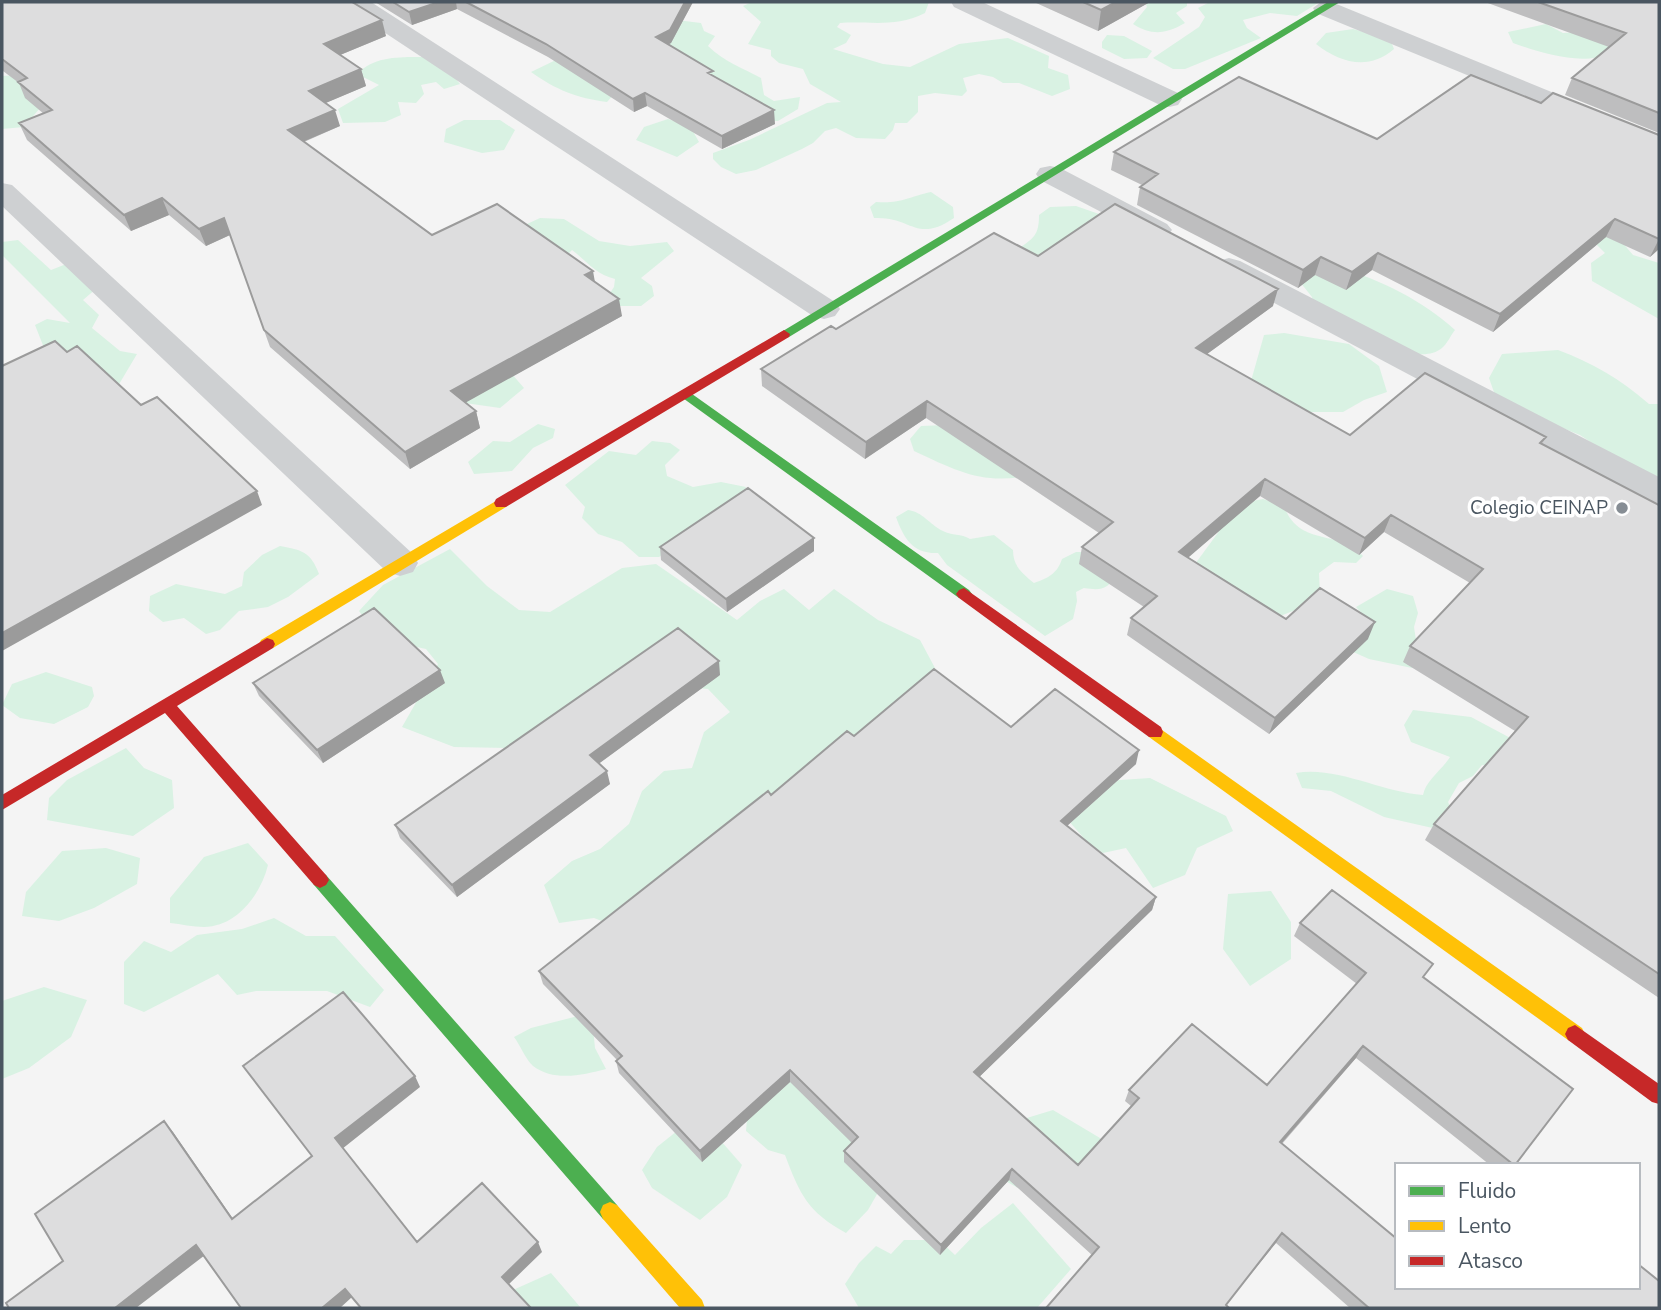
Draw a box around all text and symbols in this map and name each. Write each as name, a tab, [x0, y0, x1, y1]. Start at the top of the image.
place label: Colegio CEINAP	[1470, 495, 1608, 521]
marker: Colegio CEINAP	[1614, 500, 1630, 516]
legend	[1395, 1163, 1640, 1289]
text: Fluido	[1458, 1177, 1516, 1205]
text: Lento	[1458, 1212, 1511, 1240]
text: Atasco	[1458, 1247, 1523, 1275]

